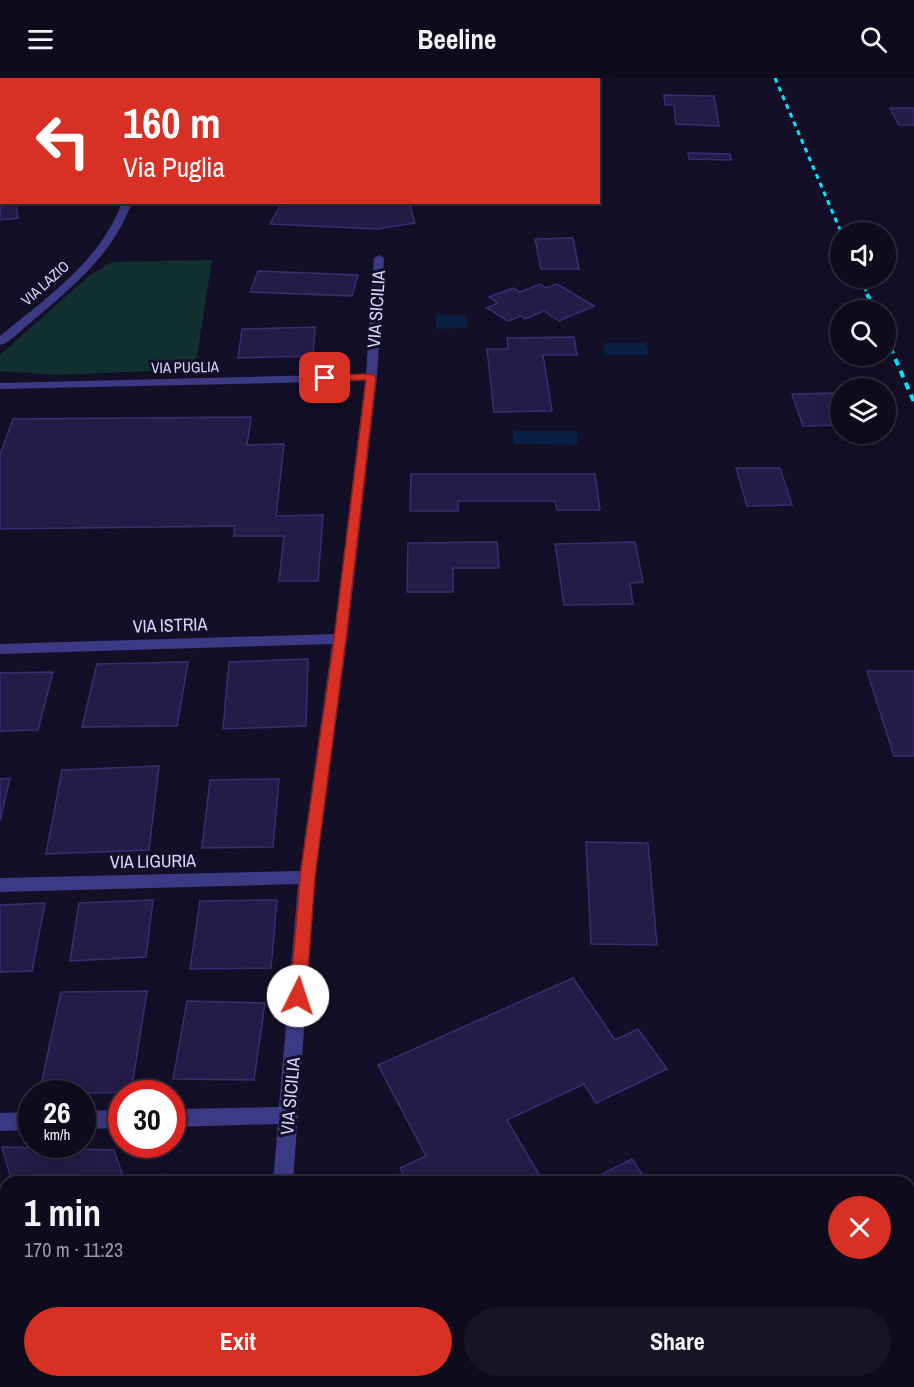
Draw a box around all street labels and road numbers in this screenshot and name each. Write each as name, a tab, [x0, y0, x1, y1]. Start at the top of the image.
street label: VIA LAZIO	[16, 256, 74, 310]
street label: VIA SICILIA	[361, 269, 391, 349]
street label: VIA PUGLIA	[151, 356, 220, 378]
street label: VIA ISTRIA	[132, 611, 208, 639]
street label: VIA LIGURIA	[110, 848, 196, 874]
street label: VIA SICILIA	[274, 1056, 306, 1136]

